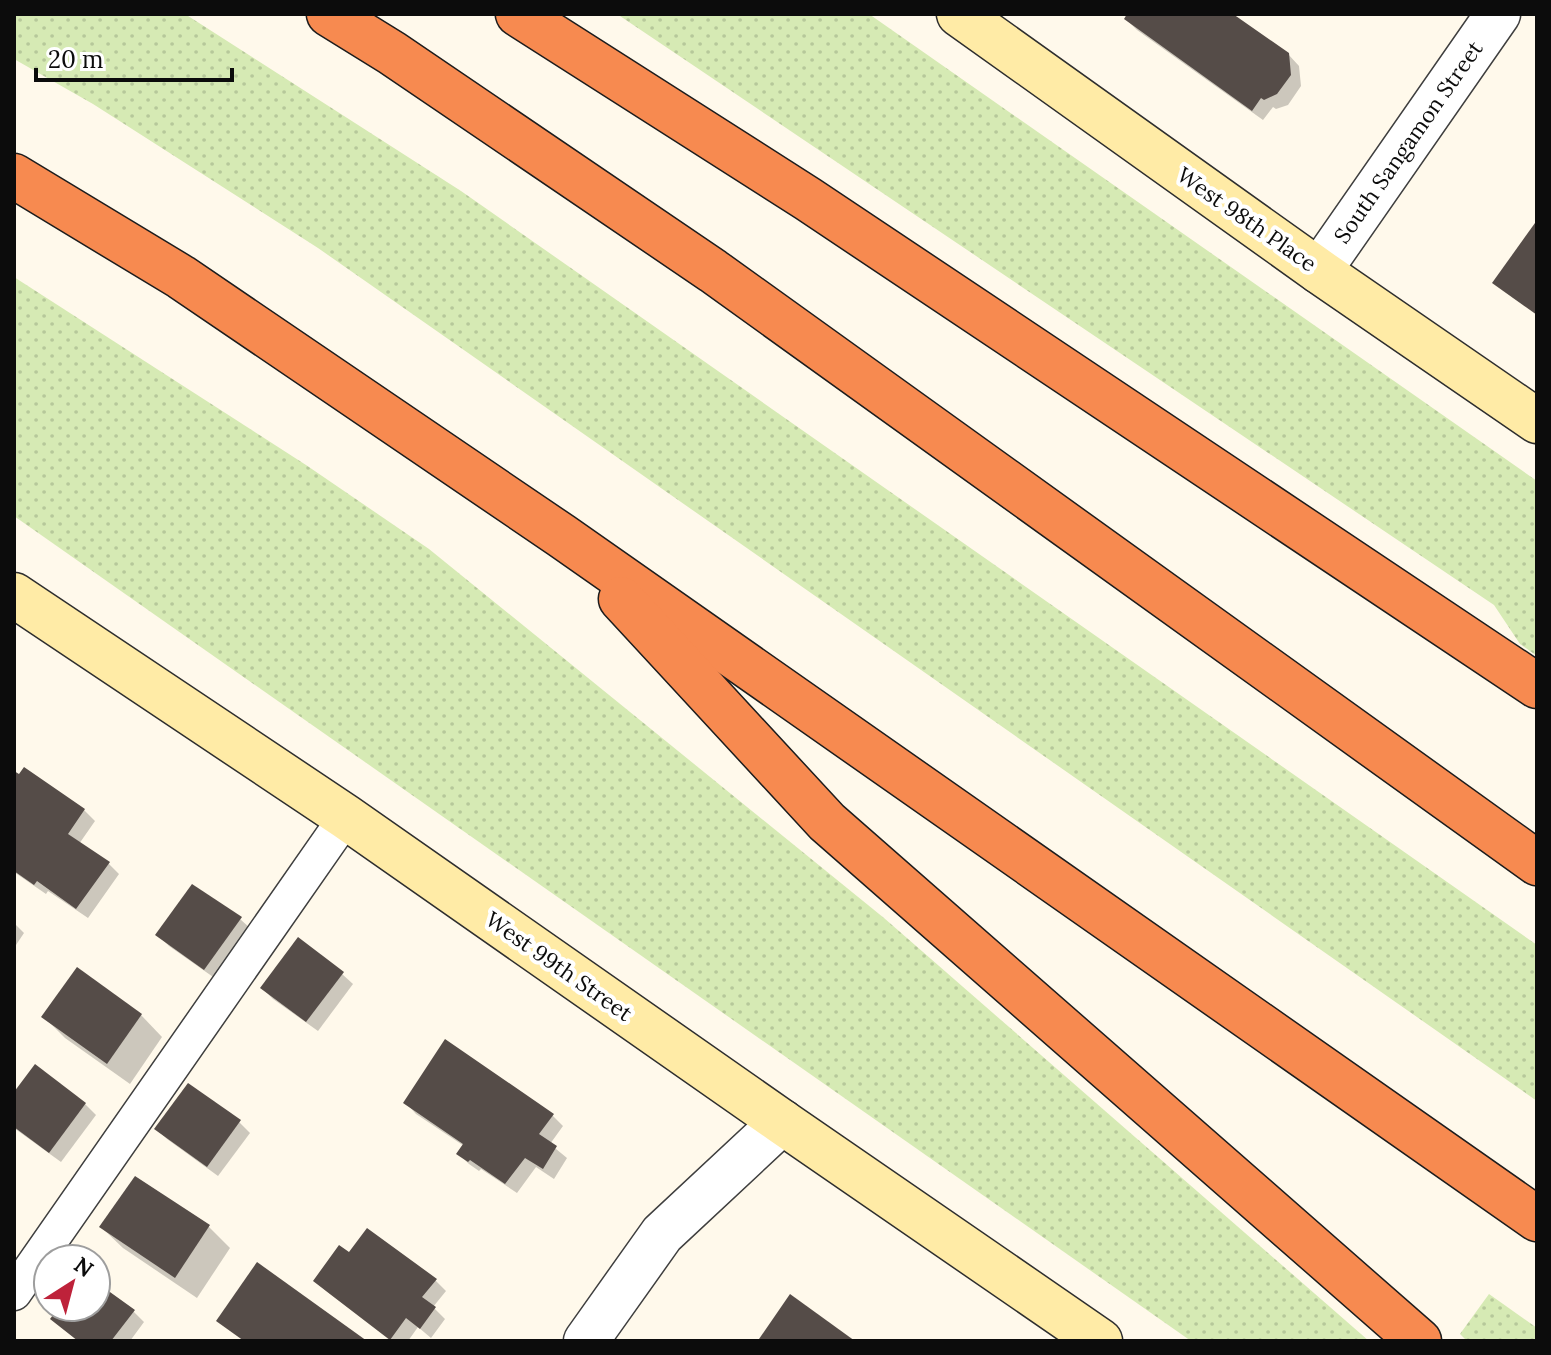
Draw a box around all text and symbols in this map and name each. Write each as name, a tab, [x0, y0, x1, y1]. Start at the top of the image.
scale bar	[36, 32, 232, 82]
street label: South Sangamon Street	[1328, 35, 1489, 249]
text: 20 m	[48, 44, 104, 75]
street label: West 98th Place	[1172, 160, 1322, 278]
street label: West 99th Street	[480, 905, 638, 1027]
north arrow	[32, 1243, 112, 1323]
text: N	[69, 1250, 99, 1283]

